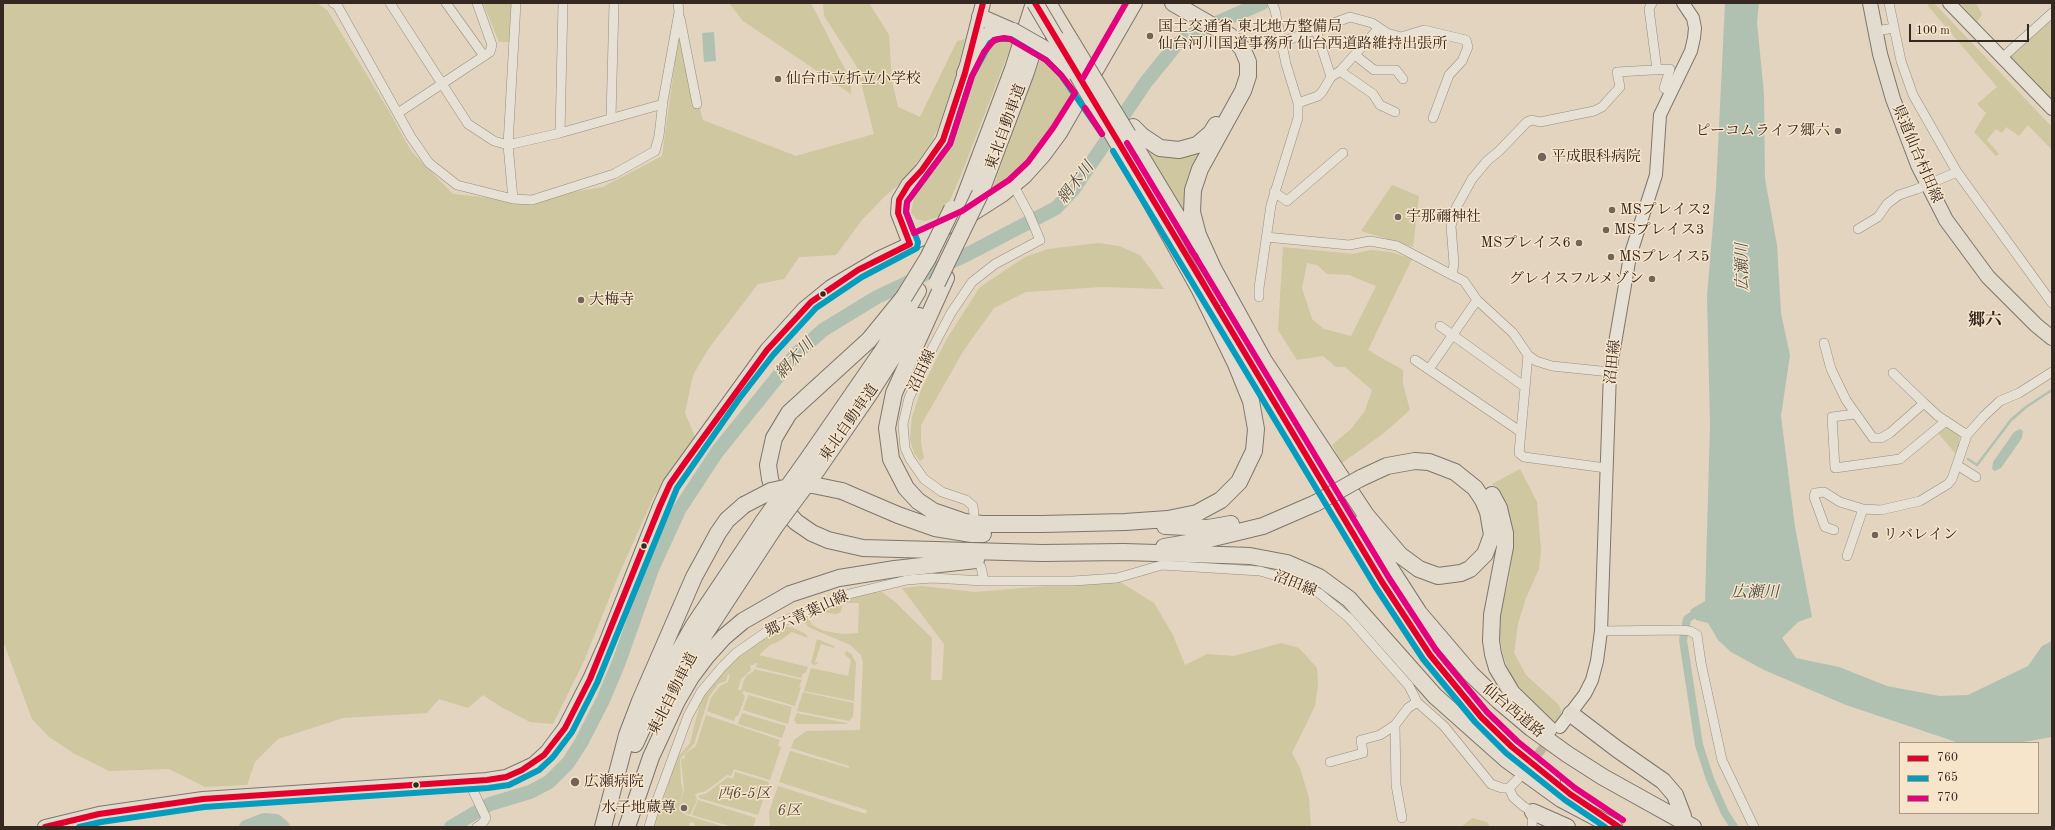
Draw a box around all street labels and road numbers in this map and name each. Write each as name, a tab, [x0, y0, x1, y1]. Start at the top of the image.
street label: 東北自動車道	[982, 82, 1030, 172]
street label: 県道仙台村田線	[1888, 102, 1946, 206]
street label: 沼田線	[1602, 339, 1624, 385]
street label: 沼田線	[904, 347, 940, 395]
street label: 東北自動車道	[816, 381, 882, 465]
street label: 沼田線	[1271, 567, 1319, 601]
street label: 郷六青葉山線	[762, 587, 852, 641]
street label: 東北自動車道	[645, 650, 701, 738]
street label: 仙台西道路	[1478, 680, 1548, 742]

